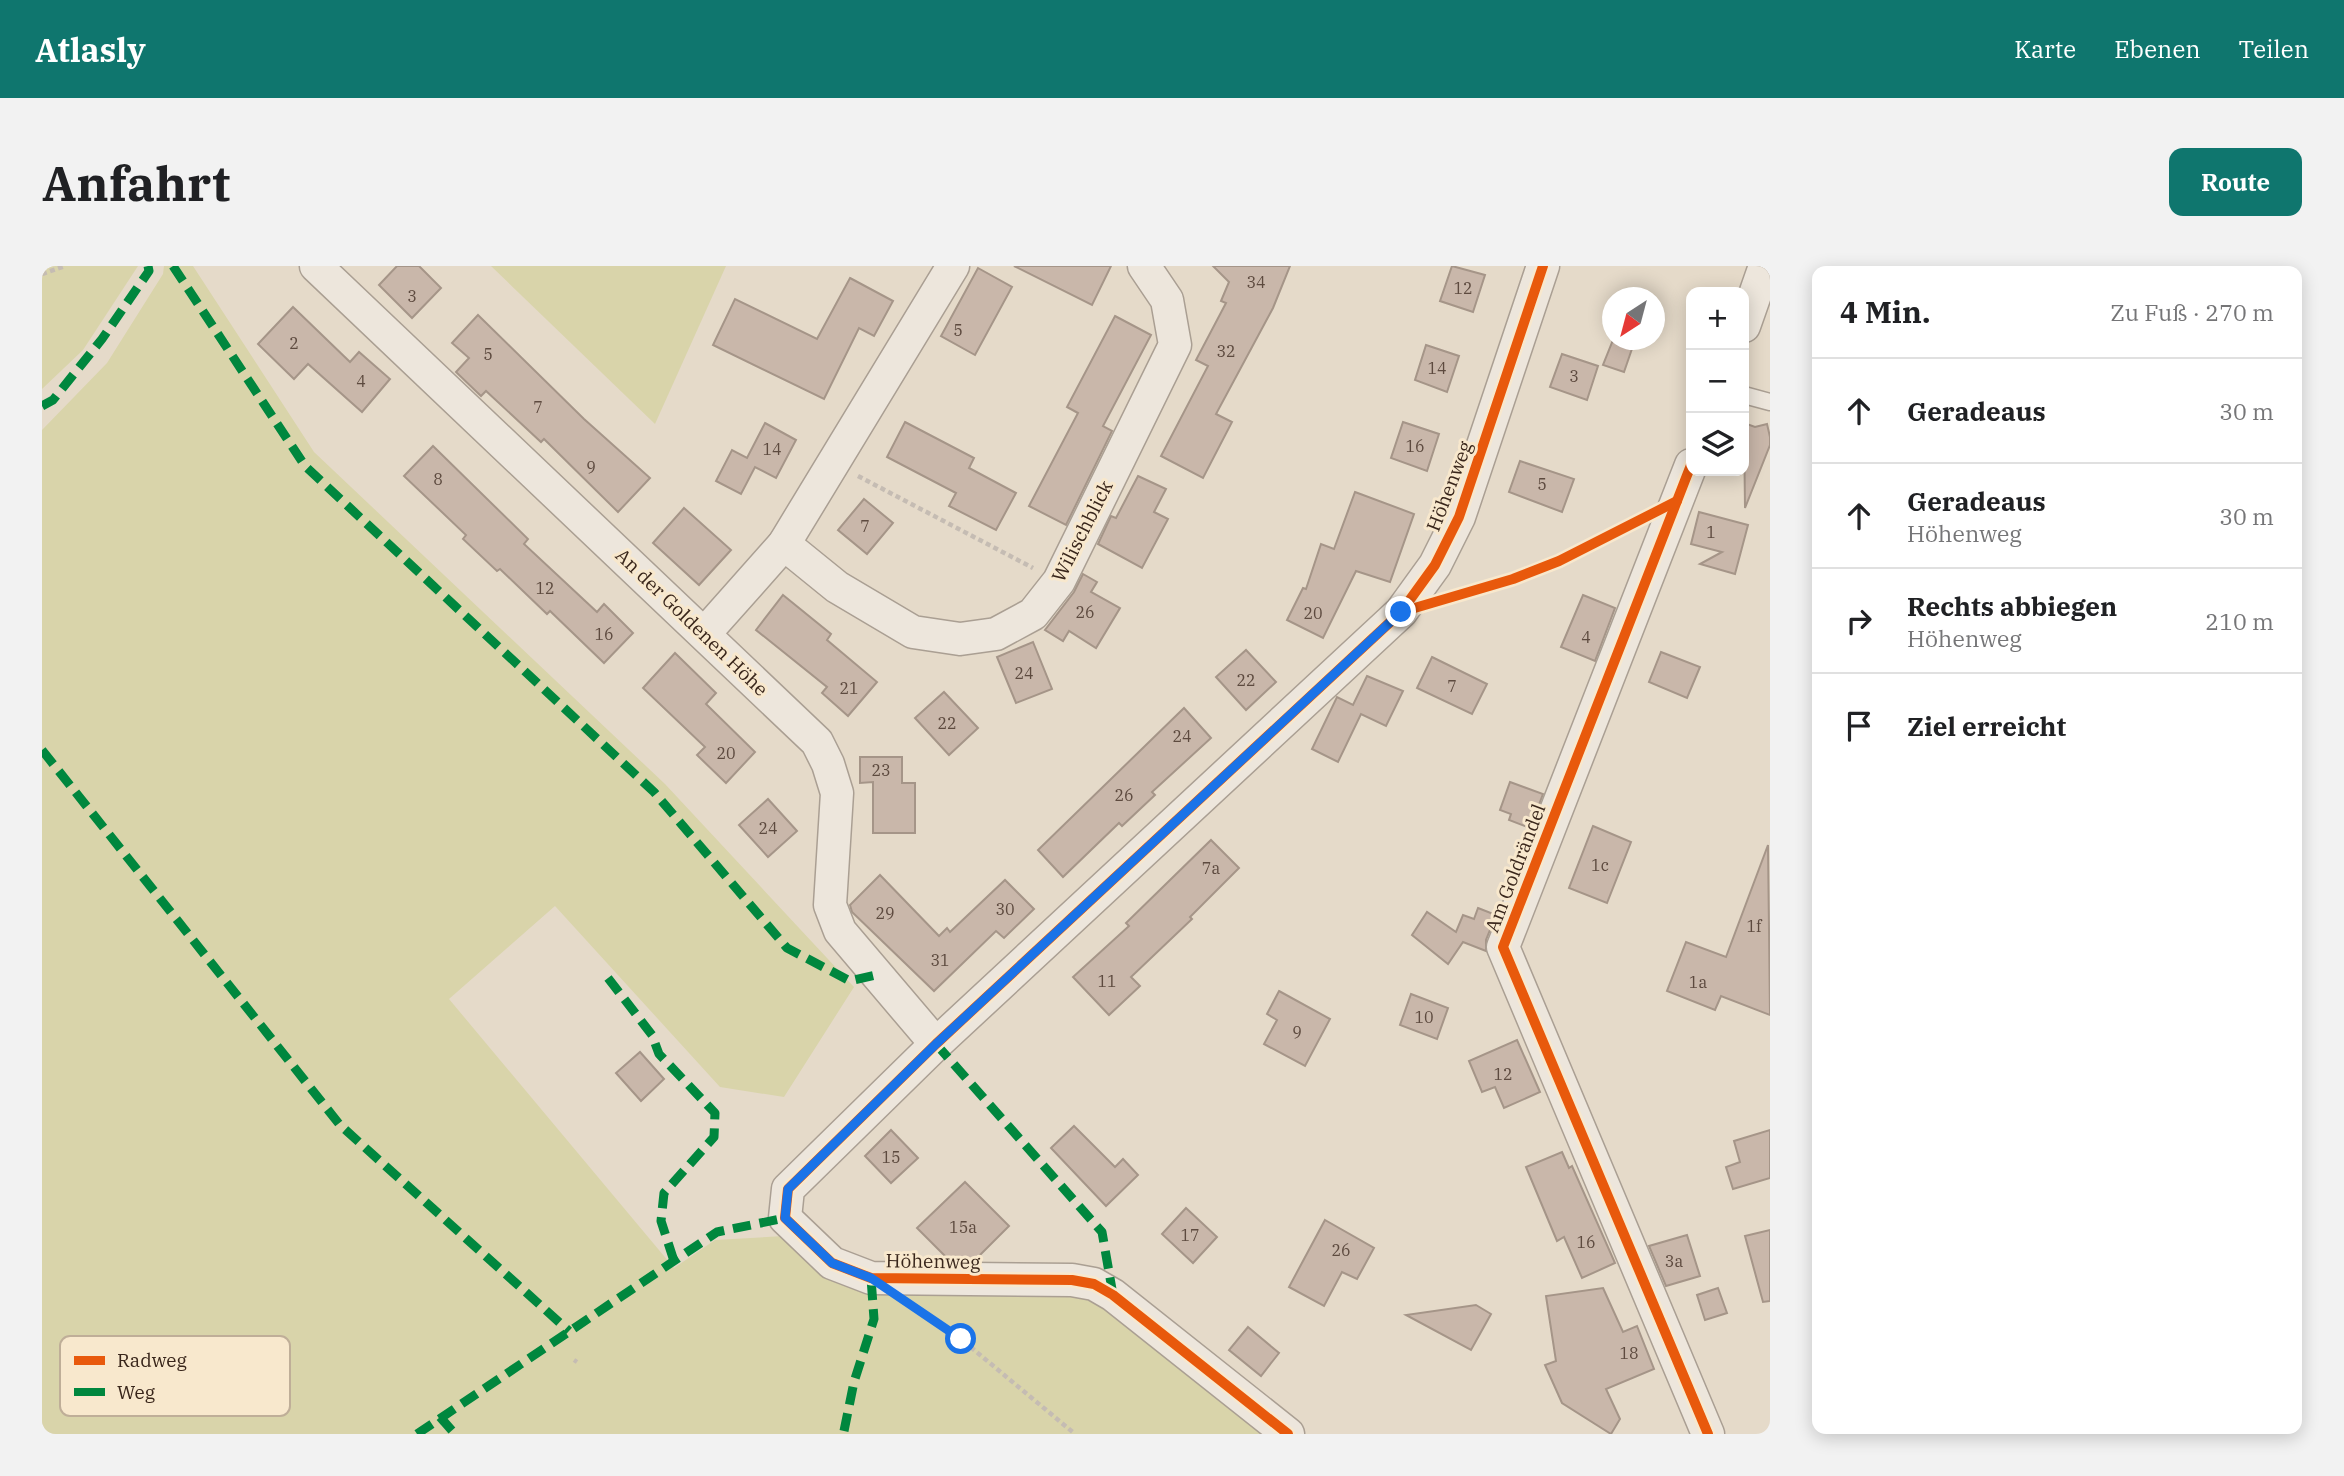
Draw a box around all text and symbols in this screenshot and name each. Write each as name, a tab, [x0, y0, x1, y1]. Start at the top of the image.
text: Atlasly	[35, 28, 146, 71]
text: Karte	[2014, 33, 2076, 65]
text: Ebenen	[2114, 33, 2201, 65]
text: Teilen	[2239, 33, 2309, 65]
button: Route	[2169, 148, 2302, 216]
text: Anfahrt	[42, 151, 230, 214]
house number: 34	[1246, 272, 1266, 292]
house number: 12	[1453, 278, 1473, 298]
house number: 3	[407, 286, 417, 306]
north arrow	[1602, 287, 1665, 350]
map controls	[1686, 287, 1749, 476]
button: +	[1686, 287, 1749, 350]
text: 4 Min.	[1840, 292, 1931, 331]
text: Zu Fuß · 270 m	[2110, 297, 2274, 327]
house number: 5	[953, 320, 963, 340]
house number: 2	[289, 333, 299, 353]
house number: 32	[1216, 341, 1236, 361]
house number: 5	[483, 344, 493, 364]
button: −	[1686, 350, 1749, 413]
house number: 14	[1427, 358, 1447, 378]
house number: 3	[1569, 366, 1579, 386]
house number: 4	[356, 371, 366, 391]
icon: ahead	[1840, 392, 1878, 430]
text: Geradeaus	[1907, 394, 2046, 428]
text: 30 m	[2219, 396, 2274, 426]
house number: 7	[533, 397, 543, 417]
button: layers	[1686, 413, 1749, 476]
house number: 16	[1405, 436, 1425, 456]
street label: Höhenweg	[1421, 437, 1477, 535]
house number: 14	[762, 439, 782, 459]
house number: 9	[586, 457, 596, 477]
house number: 8	[433, 469, 443, 489]
house number: 5	[1537, 474, 1547, 494]
street label: Wilischblick	[1046, 476, 1118, 586]
text: Geradeaus	[1907, 484, 2046, 518]
icon: ahead	[1840, 497, 1878, 535]
text: 30 m	[2219, 501, 2274, 531]
house number: 7	[860, 516, 870, 536]
text: Höhenweg	[1907, 518, 2022, 548]
house number: 1	[1706, 522, 1716, 542]
street label: An der Goldenen Höhe	[611, 543, 773, 701]
house number: 12	[535, 578, 555, 598]
text: Rechts abbiegen	[1907, 589, 2117, 623]
route end	[1385, 596, 1416, 627]
house number: 26	[1075, 602, 1095, 622]
icon: right	[1840, 602, 1878, 640]
house number: 20	[1303, 603, 1323, 623]
text: 210 m	[2205, 606, 2274, 636]
text: Höhenweg	[1907, 623, 2022, 653]
house number: 16	[594, 624, 614, 644]
house number: 4	[1581, 627, 1591, 647]
house number: 24	[1014, 663, 1034, 683]
house number: 22	[1236, 670, 1256, 690]
house number: 7	[1447, 676, 1457, 696]
house number: 21	[839, 678, 859, 698]
icon: arrive	[1840, 707, 1878, 745]
text: Ziel erreicht	[1907, 709, 2066, 743]
house number: 22	[937, 713, 957, 733]
house number: 24	[1172, 726, 1192, 746]
house number: 20	[716, 743, 736, 763]
house number: 23	[871, 760, 891, 780]
house number: 26	[1114, 785, 1134, 805]
street label: Am Goldrändel	[1480, 800, 1551, 936]
house number: 24	[758, 818, 778, 838]
house number: 1c	[1591, 855, 1609, 875]
house number: 7a	[1202, 858, 1220, 878]
house number: 30	[995, 899, 1015, 919]
house number: 29	[875, 903, 895, 923]
house number: 1f	[1746, 916, 1763, 936]
house number: 31	[930, 950, 950, 970]
house number: 11	[1097, 971, 1117, 991]
house number: 1a	[1689, 972, 1707, 992]
house number: 10	[1414, 1007, 1434, 1027]
house number: 9	[1292, 1022, 1302, 1042]
house number: 12	[1493, 1064, 1513, 1084]
house number: 15	[881, 1147, 901, 1167]
house number: 15a	[949, 1217, 977, 1237]
house number: 17	[1180, 1225, 1200, 1245]
house number: 16	[1576, 1232, 1596, 1252]
house number: 26	[1331, 1240, 1351, 1260]
street label: Höhenweg	[885, 1248, 981, 1274]
house number: 3a	[1665, 1251, 1683, 1271]
route start	[945, 1323, 976, 1354]
legend	[60, 1336, 290, 1416]
house number: 18	[1619, 1343, 1639, 1363]
text: Radweg	[117, 1348, 188, 1372]
text: Weg	[117, 1380, 156, 1404]

